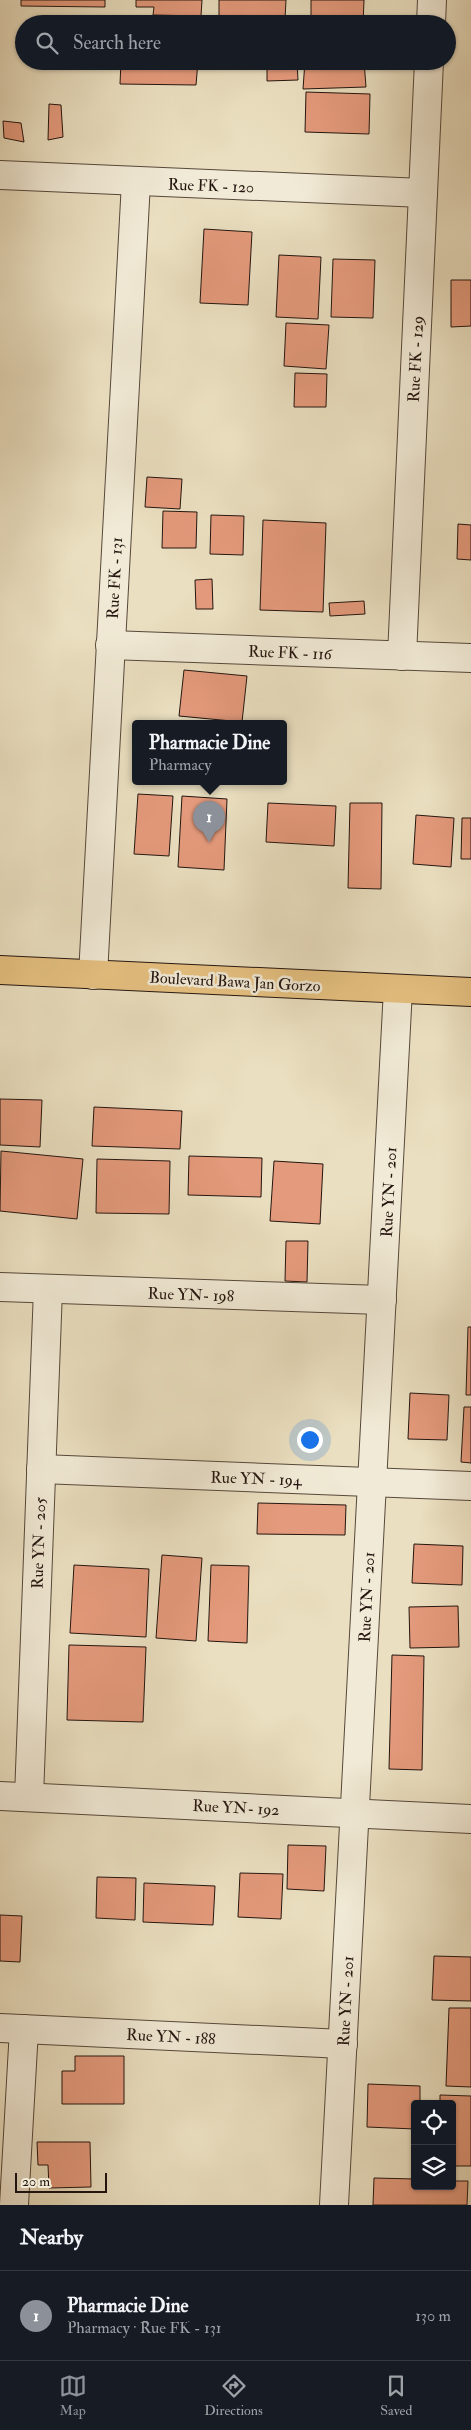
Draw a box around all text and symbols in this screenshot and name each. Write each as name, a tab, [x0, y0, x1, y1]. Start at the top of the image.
search box	[15, 15, 456, 70]
icon: search	[33, 29, 61, 57]
text: Search here	[73, 31, 161, 55]
street label: Rue FK - 120	[167, 174, 254, 198]
street label: Rue FK - 129	[404, 315, 428, 403]
street label: Rue FK - 131	[103, 537, 127, 619]
street label: Rue FK - 116	[248, 642, 333, 664]
popup	[132, 720, 287, 785]
text: Pharmacie Dine	[149, 731, 270, 755]
text: Pharmacy	[149, 755, 212, 775]
pin: 1	[193, 801, 225, 842]
street label: Boulevard Bawa Jan Gorzo	[149, 968, 321, 997]
street label: Rue YN - 201	[377, 1146, 401, 1238]
street label: Rue YN- 198	[147, 1283, 235, 1307]
your location	[297, 1427, 323, 1453]
street label: Rue YN - 194	[210, 1467, 303, 1491]
street label: Rue YN - 205	[27, 1497, 51, 1589]
street label: Rue YN - 201	[355, 1551, 379, 1643]
street label: Rue YN- 192	[192, 1796, 280, 1820]
street label: Rue YN - 201	[334, 1955, 358, 2047]
street label: Rue YN - 188	[126, 2025, 217, 2049]
map controls	[411, 2100, 456, 2190]
button: locate	[411, 2100, 456, 2145]
button: layers	[411, 2145, 456, 2190]
scale bar	[15, 2170, 108, 2193]
text: 20 m	[22, 2173, 50, 2190]
text: Nearby	[20, 2224, 83, 2251]
text: Pharmacie Dine	[67, 2294, 188, 2318]
text: 1	[33, 2306, 39, 2326]
text: 130 m	[415, 2306, 451, 2326]
text: Pharmacy · Rue FK - 131	[67, 2318, 222, 2338]
tab: Map	[59, 2372, 87, 2419]
tab: Directions	[204, 2372, 263, 2419]
tab: Saved	[380, 2372, 412, 2419]

